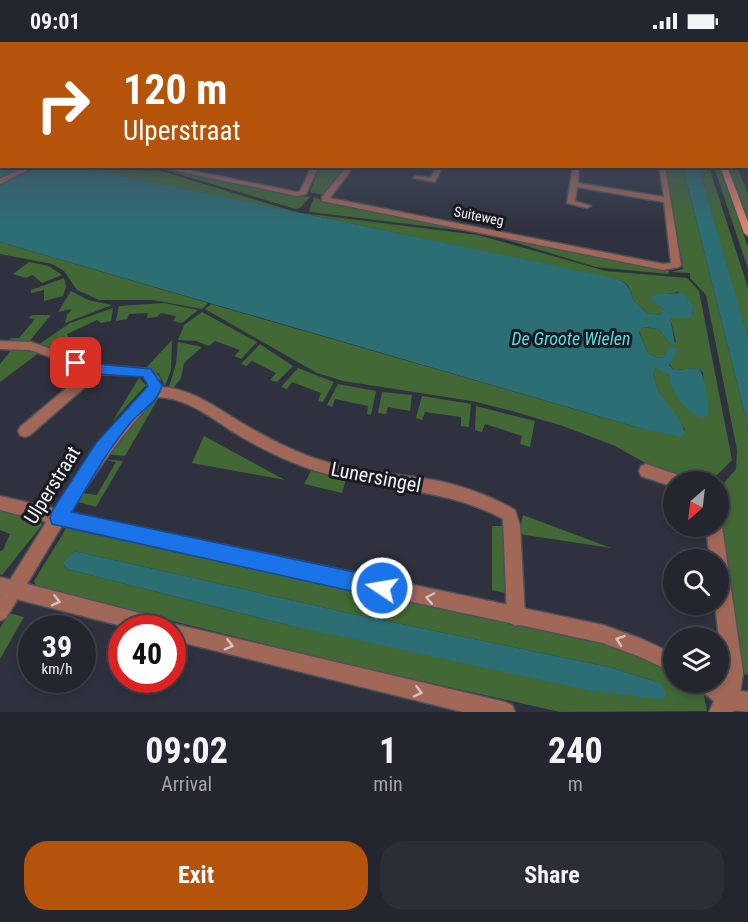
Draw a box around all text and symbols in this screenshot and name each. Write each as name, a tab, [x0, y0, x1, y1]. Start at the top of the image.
text: 09:01	[30, 9, 81, 34]
text: 120 m	[123, 65, 228, 114]
icon: right	[24, 66, 102, 144]
text: Ulperstraat	[123, 115, 240, 147]
street label: Suiteweg	[453, 203, 505, 229]
water label: De Groote Wielen	[512, 328, 630, 349]
pin	[50, 337, 101, 388]
icon: arrive	[59, 346, 92, 379]
street label: Ulperstraat	[19, 442, 85, 528]
street label: Lunersingel	[329, 457, 423, 497]
north arrow	[663, 471, 729, 537]
map controls	[663, 471, 729, 693]
button: search	[663, 549, 729, 615]
position arrow	[350, 556, 414, 620]
one-way arrow	[425, 593, 435, 606]
one-way arrow	[51, 594, 61, 607]
speed limit sign: 40	[108, 615, 186, 693]
button: layers	[663, 627, 729, 693]
text: 39	[42, 629, 72, 664]
one-way arrow	[615, 635, 626, 647]
one-way arrow	[224, 638, 234, 651]
text: km/h	[42, 660, 72, 678]
one-way arrow	[413, 685, 423, 698]
text: 09:02	[145, 730, 228, 772]
text: 1	[379, 730, 397, 772]
text: 240	[548, 730, 603, 772]
text: Arrival	[161, 772, 212, 796]
text: min	[373, 772, 403, 796]
text: m	[568, 772, 583, 796]
button: Exit	[24, 841, 368, 910]
button: Share	[380, 841, 724, 910]

